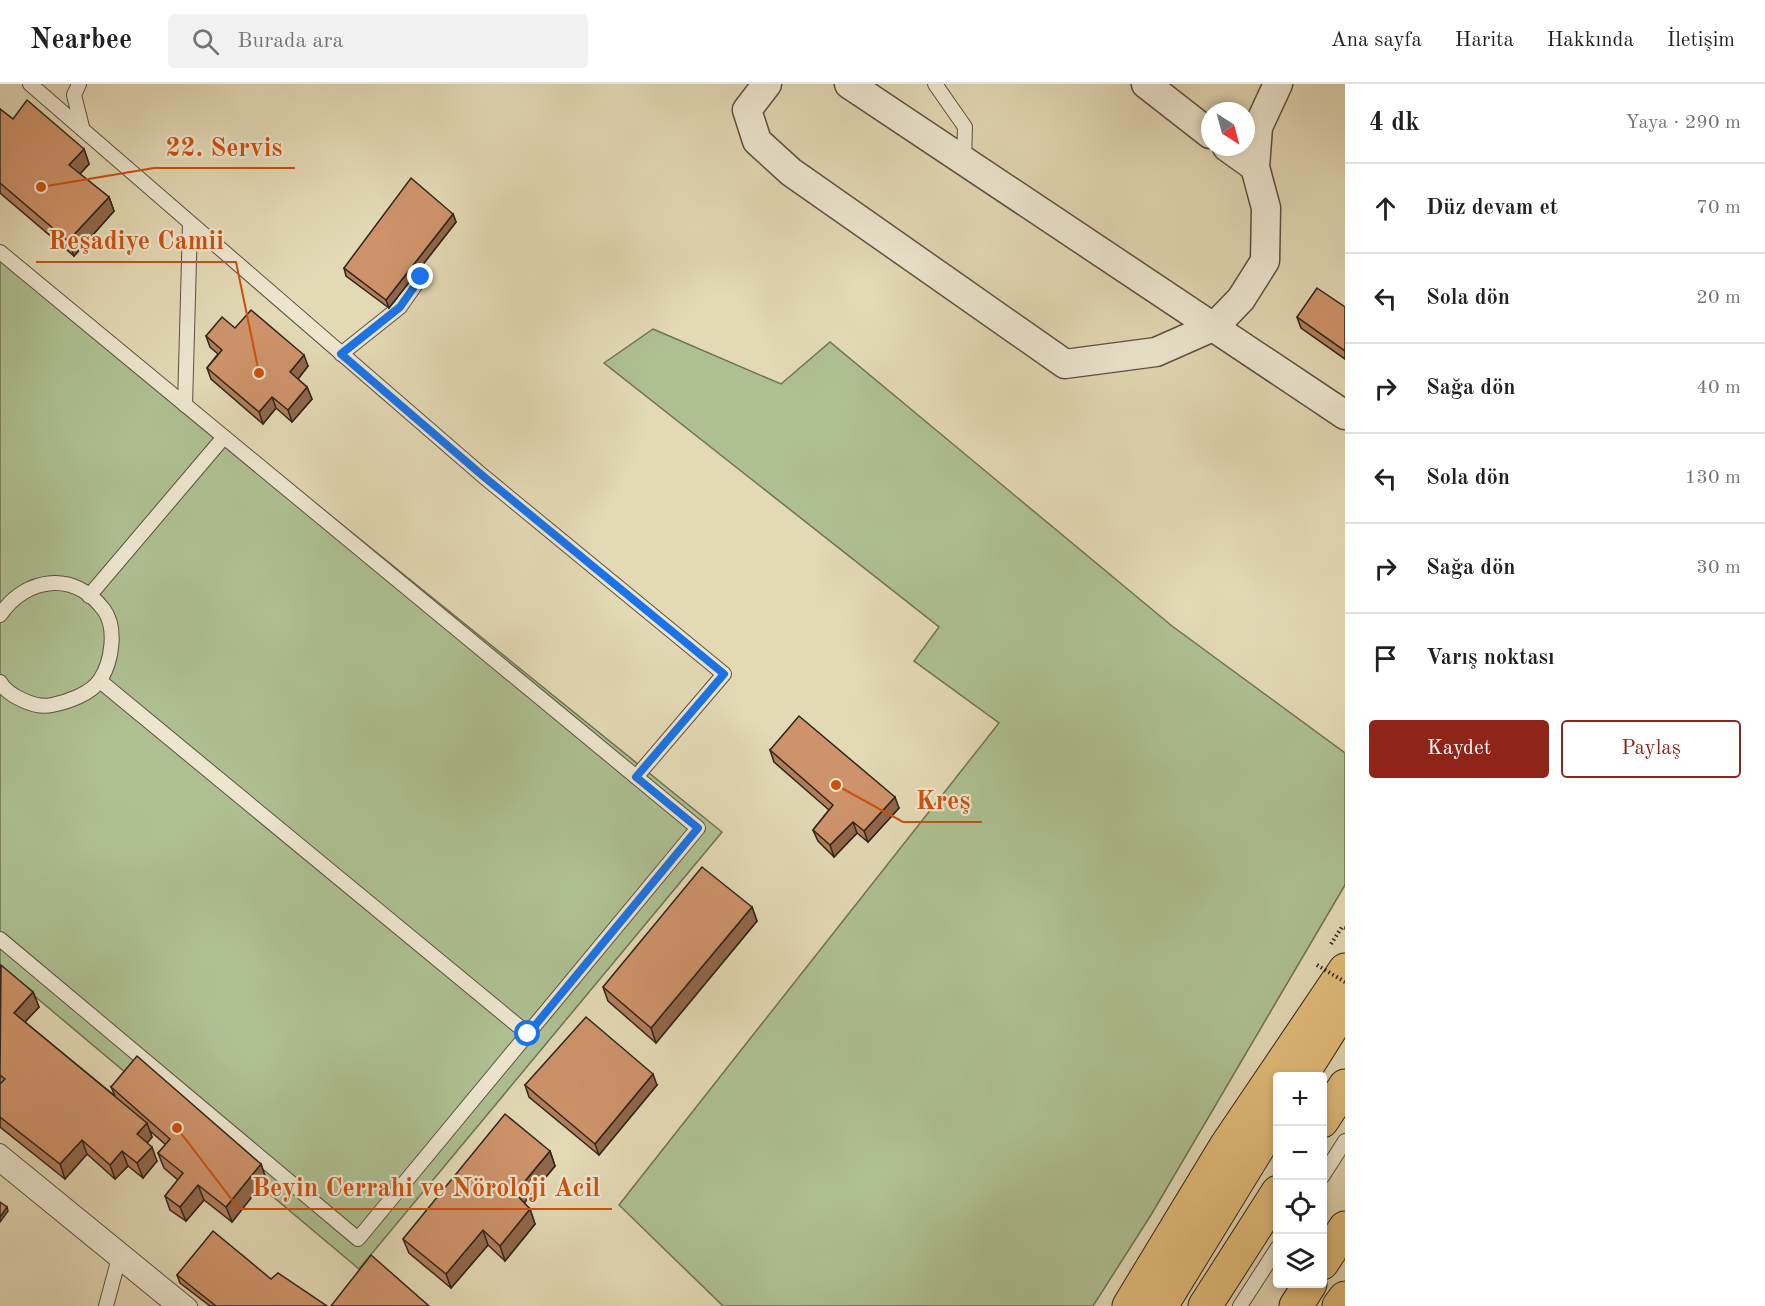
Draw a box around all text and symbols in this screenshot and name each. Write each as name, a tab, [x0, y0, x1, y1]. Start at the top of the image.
search box	[168, 14, 588, 68]
icon: search	[189, 25, 222, 58]
text: Nearbee	[30, 27, 132, 55]
text: Burada ara	[237, 30, 343, 52]
text: Ana sayfa	[1331, 30, 1422, 51]
text: Harita	[1455, 30, 1514, 51]
text: Hakkında	[1547, 30, 1634, 51]
text: İletişim	[1667, 30, 1735, 51]
north arrow	[1201, 102, 1255, 156]
text: 4 dk	[1369, 110, 1420, 136]
text: Yaya · 290 m	[1625, 113, 1741, 133]
callout: 22. Servis	[154, 124, 295, 168]
text: 22. Servis	[165, 136, 283, 162]
icon: ahead	[1369, 192, 1402, 225]
text: Düz devam et	[1426, 197, 1558, 219]
text: 70 m	[1696, 198, 1741, 218]
callout: Reşadiye Camii	[36, 218, 236, 262]
text: Reşadiye Camii	[48, 229, 224, 255]
route end	[407, 263, 433, 289]
icon: left	[1369, 282, 1402, 315]
text: Sola dön	[1426, 287, 1510, 309]
text: 20 m	[1696, 288, 1741, 308]
icon: right	[1369, 372, 1402, 405]
text: Sağa dön	[1426, 377, 1516, 399]
text: 40 m	[1696, 378, 1741, 398]
icon: left	[1369, 462, 1402, 495]
text: Sola dön	[1426, 467, 1510, 489]
text: 130 m	[1685, 468, 1741, 488]
icon: right	[1369, 552, 1402, 585]
text: Sağa dön	[1426, 557, 1516, 579]
text: 30 m	[1696, 558, 1741, 578]
icon: arrive	[1369, 642, 1402, 675]
text: Varış noktası	[1426, 647, 1555, 669]
button: Kaydet	[1369, 720, 1549, 778]
button: Paylaş	[1561, 720, 1741, 778]
callout: Kreş	[903, 778, 982, 822]
text: Kreş	[916, 789, 970, 815]
route start	[514, 1020, 540, 1046]
map controls	[1273, 1072, 1327, 1288]
button: +	[1273, 1072, 1327, 1126]
button: −	[1273, 1126, 1327, 1180]
callout: Beyin Cerrahi ve Nöroloji Acil	[239, 1165, 612, 1209]
text: Beyin Cerrahi ve Nöroloji Acil	[252, 1176, 600, 1202]
button: locate	[1273, 1180, 1327, 1234]
button: layers	[1273, 1234, 1327, 1288]

